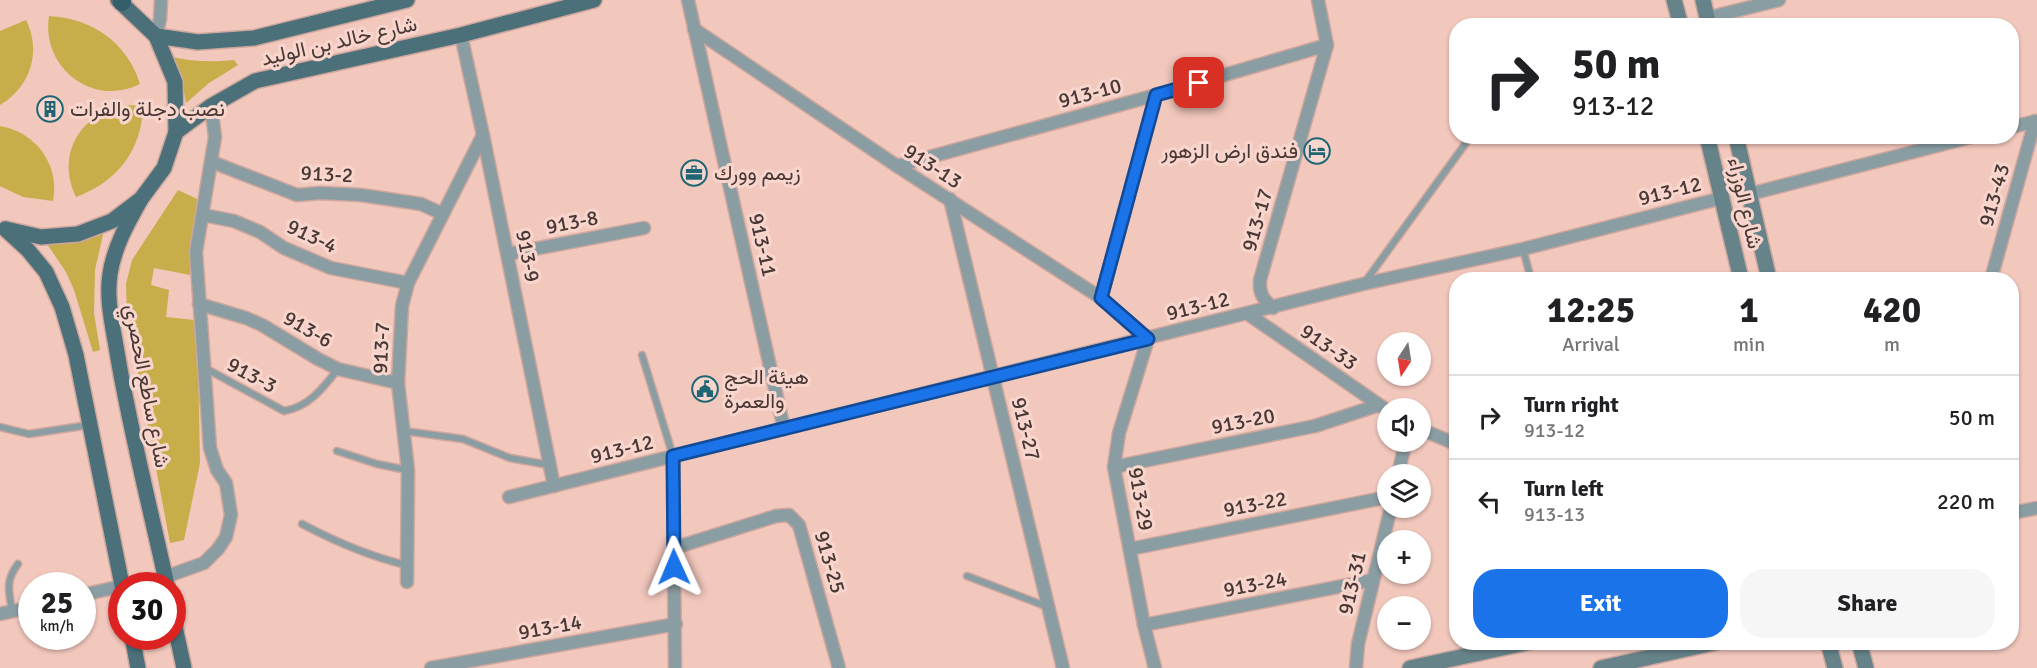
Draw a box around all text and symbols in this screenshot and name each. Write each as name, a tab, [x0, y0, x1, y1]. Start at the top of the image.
street label: شارع خالد بن الوليد	[258, 10, 420, 73]
text: 50 m	[1572, 39, 1661, 90]
icon: right	[1473, 42, 1551, 120]
pin	[1173, 57, 1224, 108]
icon: arrive	[1182, 66, 1215, 99]
street label: 913-10	[1056, 72, 1124, 114]
text: 913-12	[1572, 90, 1654, 123]
building icon: نصب دجلة والفرات	[35, 94, 65, 124]
place label: نصب دجلة والفرات	[70, 96, 225, 122]
hotel icon: فندق ارض الزهور	[1302, 136, 1332, 166]
street label: 913-13	[899, 138, 967, 194]
place label: فندق ارض الزهور	[1160, 138, 1298, 164]
street label: شارع الوزراء	[1721, 155, 1768, 252]
office icon: زيمم وورك	[679, 158, 709, 188]
street label: 913-2	[300, 160, 354, 188]
place label: زيمم وورك	[714, 160, 801, 187]
street label: 913-43	[1973, 161, 2015, 229]
street label: 913-12	[1636, 171, 1704, 211]
street label: 913-17	[1236, 186, 1278, 254]
street label: 913-8	[544, 204, 600, 240]
street label: 913-11	[743, 211, 783, 279]
street label: 913-4	[283, 213, 341, 259]
street label: 913-9	[510, 228, 546, 284]
street label: 913-12	[1164, 286, 1232, 326]
text: 12:25	[1547, 288, 1635, 333]
text: 1	[1739, 288, 1759, 333]
text: 420	[1863, 288, 1921, 333]
street label: شارع ساطع الحصري	[114, 302, 176, 471]
street label: 913-6	[279, 305, 337, 353]
street label: 913-33	[1295, 318, 1363, 376]
street label: 913-7	[367, 321, 395, 375]
north arrow	[1377, 332, 1431, 386]
map controls	[1377, 332, 1431, 650]
text: Arrival	[1562, 332, 1620, 357]
text: min	[1733, 332, 1765, 357]
text: m	[1884, 332, 1900, 357]
street label: 913-3	[223, 351, 281, 399]
place label: هيئة الحج والعمرة	[724, 364, 809, 414]
public building icon: هيئة الحج والعمرة	[690, 374, 720, 404]
text: Turn right	[1524, 391, 1619, 418]
street label: 913-27	[1006, 395, 1046, 463]
button: sound	[1377, 398, 1431, 452]
icon: right	[1473, 401, 1506, 434]
street label: 913-20	[1209, 402, 1277, 440]
text: 50 m	[1949, 404, 1995, 431]
text: 913-12	[1524, 418, 1585, 443]
street label: 913-12	[588, 429, 656, 469]
button: layers	[1377, 464, 1431, 518]
street label: 913-29	[1123, 465, 1159, 533]
text: Turn left	[1524, 475, 1604, 502]
street label: 913-22	[1221, 485, 1289, 523]
icon: left	[1473, 485, 1506, 518]
text: 220 m	[1937, 488, 1995, 515]
text: 913-13	[1524, 502, 1585, 527]
street label: 913-25	[809, 528, 851, 596]
button: +	[1377, 530, 1431, 584]
position arrow	[642, 535, 706, 599]
street label: 913-31	[1332, 549, 1372, 617]
street label: 913-24	[1221, 565, 1289, 603]
button: Exit	[1473, 569, 1728, 638]
button: Share	[1740, 569, 1995, 638]
speed limit sign: 30	[108, 572, 186, 650]
text: 25	[41, 585, 73, 622]
button: −	[1377, 596, 1431, 650]
street label: 913-14	[516, 609, 584, 645]
text: km/h	[40, 617, 74, 635]

